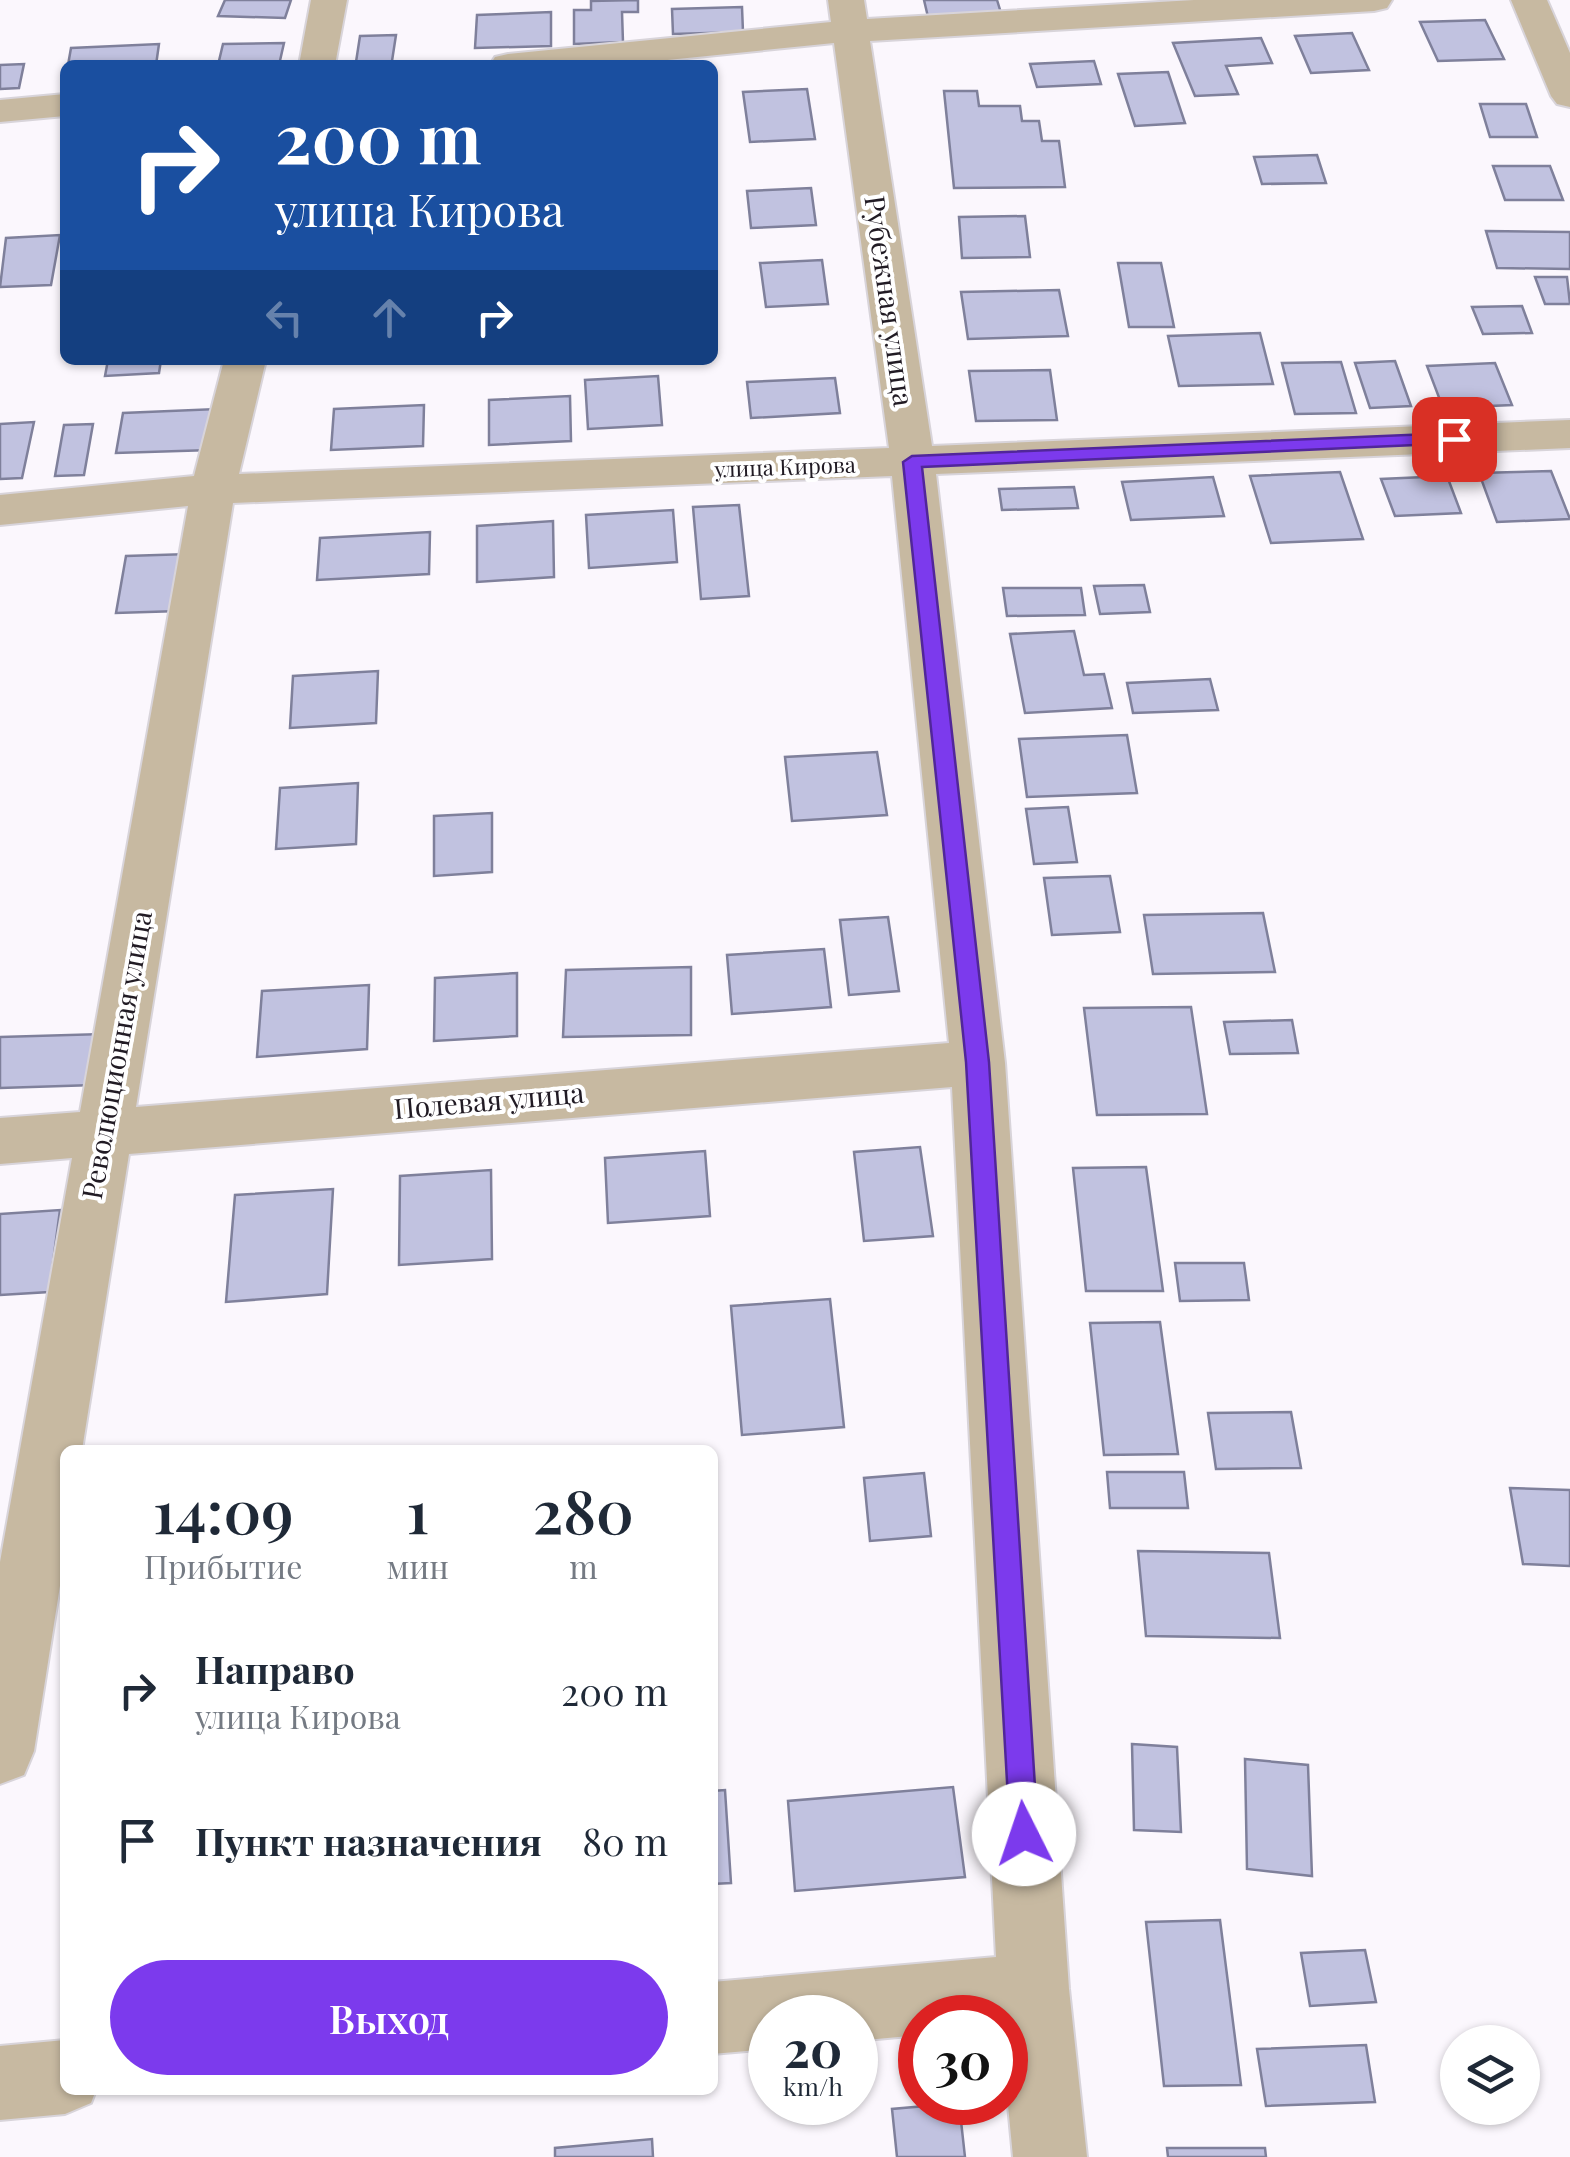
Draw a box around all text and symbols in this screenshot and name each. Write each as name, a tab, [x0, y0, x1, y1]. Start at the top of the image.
text: 200 m	[275, 88, 482, 182]
icon: right	[110, 100, 240, 230]
text: улица Кирова	[275, 178, 564, 238]
street label: Рубежная улица	[857, 193, 924, 409]
icon: left	[257, 290, 312, 345]
icon: ahead	[362, 290, 417, 345]
icon: right	[467, 290, 522, 345]
pin	[1412, 397, 1497, 482]
icon: arrive	[1427, 412, 1482, 467]
street label: улица Кирова	[713, 449, 856, 483]
street label: Революционная улица	[72, 907, 159, 1202]
street label: Полевая улица	[392, 1073, 586, 1126]
text: 14:09	[153, 1469, 294, 1549]
text: 1	[406, 1469, 429, 1549]
text: 280	[533, 1469, 634, 1549]
text: Прибытие	[144, 1544, 302, 1587]
text: мин	[386, 1544, 449, 1587]
text: m	[569, 1544, 598, 1587]
text: Направо	[195, 1643, 355, 1694]
icon: right	[110, 1663, 165, 1718]
text: 200 m	[561, 1665, 668, 1716]
text: улица Кирова	[195, 1694, 401, 1737]
position arrow	[972, 1782, 1076, 1886]
icon: arrive	[110, 1813, 165, 1868]
text: Пункт назначения	[195, 1815, 542, 1866]
text: 80 m	[582, 1815, 668, 1866]
button: Выход	[110, 1960, 668, 2075]
speed limit sign: 30	[898, 1995, 1028, 2125]
text: 20	[784, 2014, 842, 2081]
map controls	[1440, 2025, 1540, 2125]
button: layers	[1440, 2025, 1540, 2125]
text: km/h	[783, 2069, 843, 2102]

